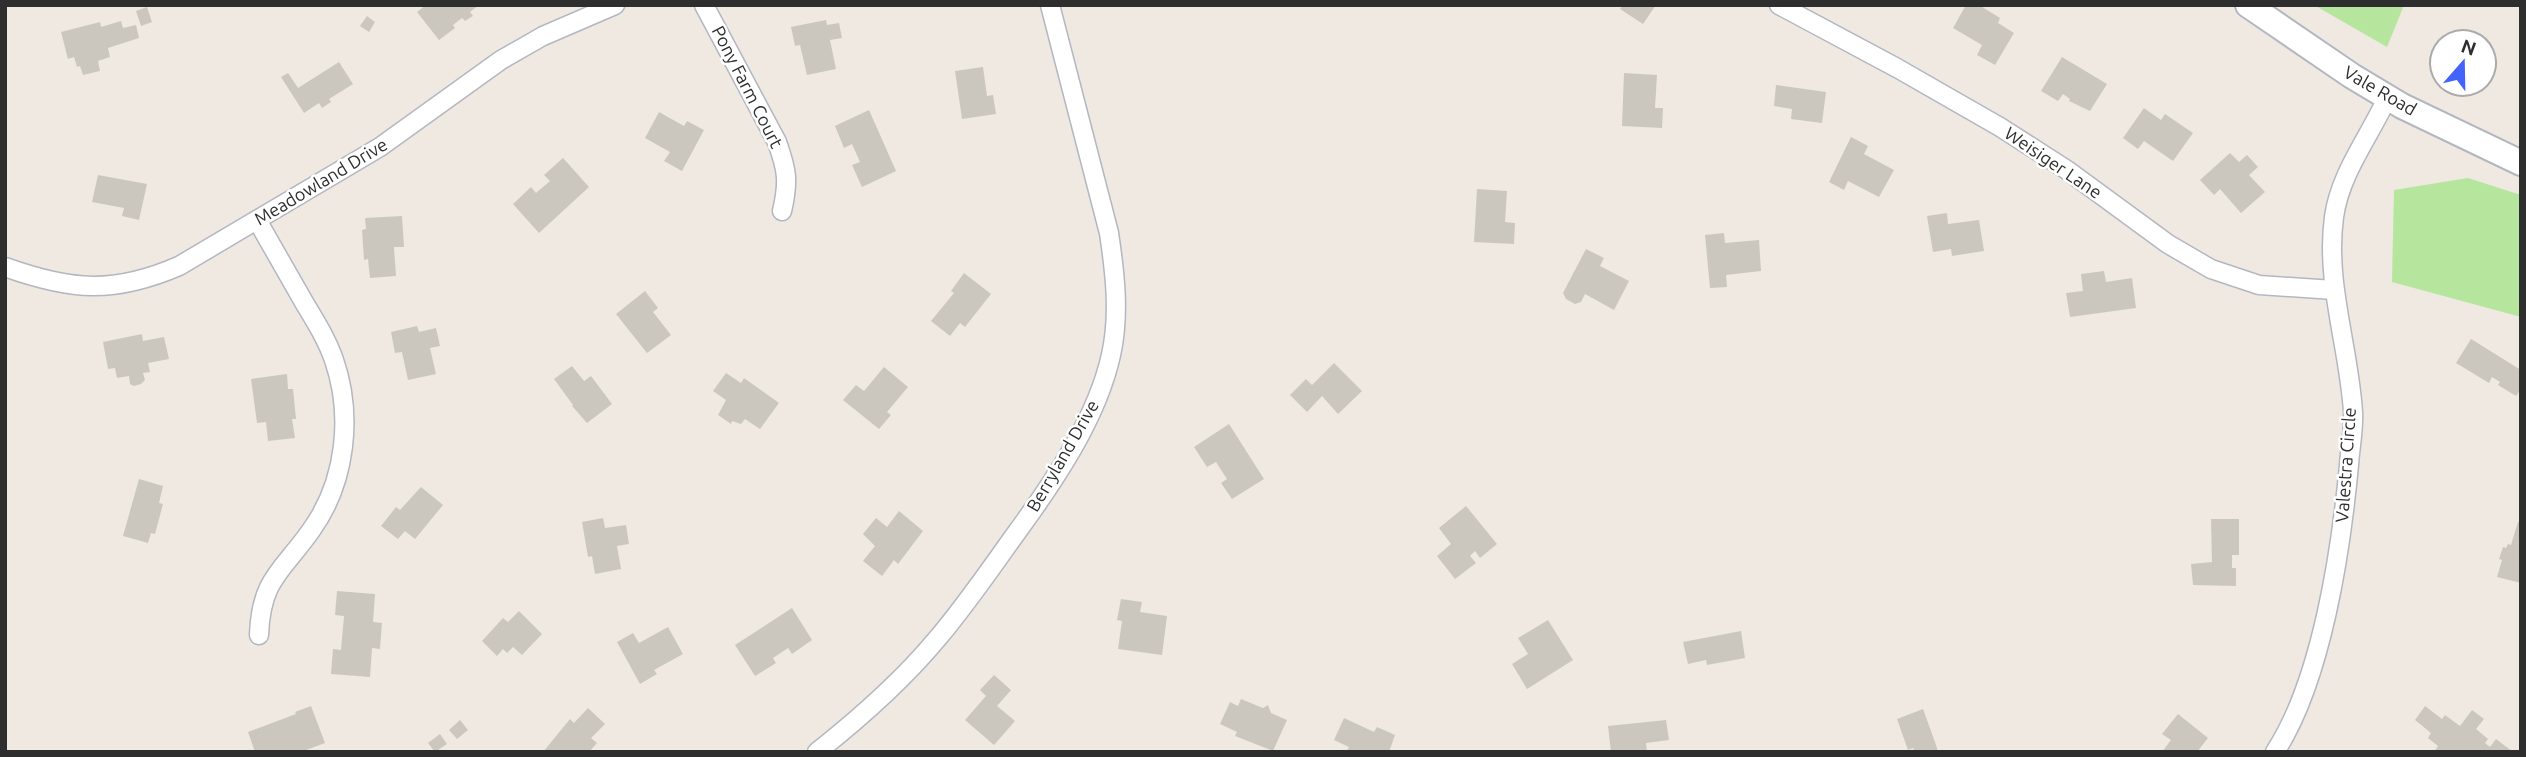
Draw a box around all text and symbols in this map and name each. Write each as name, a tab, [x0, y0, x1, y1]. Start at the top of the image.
street label: Pony Farm Court	[709, 22, 787, 151]
north arrow	[2428, 28, 2498, 98]
text: N	[2458, 34, 2479, 60]
street label: Vale Road	[2341, 61, 2420, 119]
street label: Weisiger Lane	[2001, 122, 2106, 202]
street label: Meadowland Drive	[250, 134, 390, 229]
street label: Berryland Drive	[1022, 396, 1102, 515]
street label: Valestra Circle	[2331, 407, 2359, 523]

